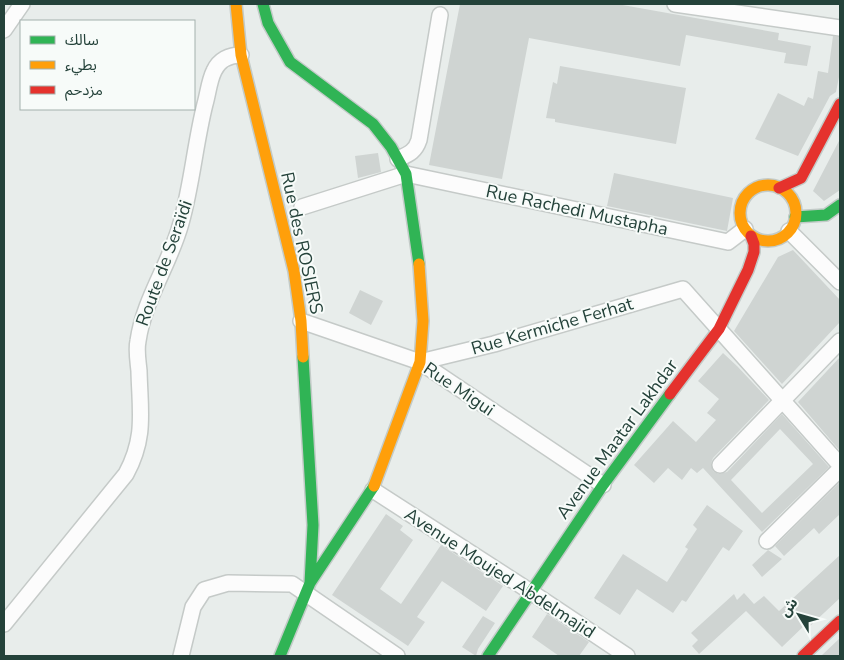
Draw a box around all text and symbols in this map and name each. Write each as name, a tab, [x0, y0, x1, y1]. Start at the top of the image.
legend	[20, 20, 195, 110]
text: سالك	[65, 30, 99, 50]
text: بطيء	[65, 55, 97, 76]
text: مزدحم	[65, 80, 103, 101]
street label: Rue des ROSIERS	[275, 170, 329, 316]
street label: Rue Rachedi Mustapha	[484, 179, 670, 241]
street label: Route de Seraïdi	[130, 197, 198, 329]
street label: Rue Kermiche Ferhat	[468, 291, 636, 361]
street label: Avenue Maatar Lakhdar	[551, 354, 684, 524]
street label: Rue Migui	[419, 356, 499, 422]
street label: Avenue Moujed Abdelmajid	[400, 502, 600, 644]
north arrow	[774, 590, 824, 640]
text: ش	[776, 594, 802, 621]

